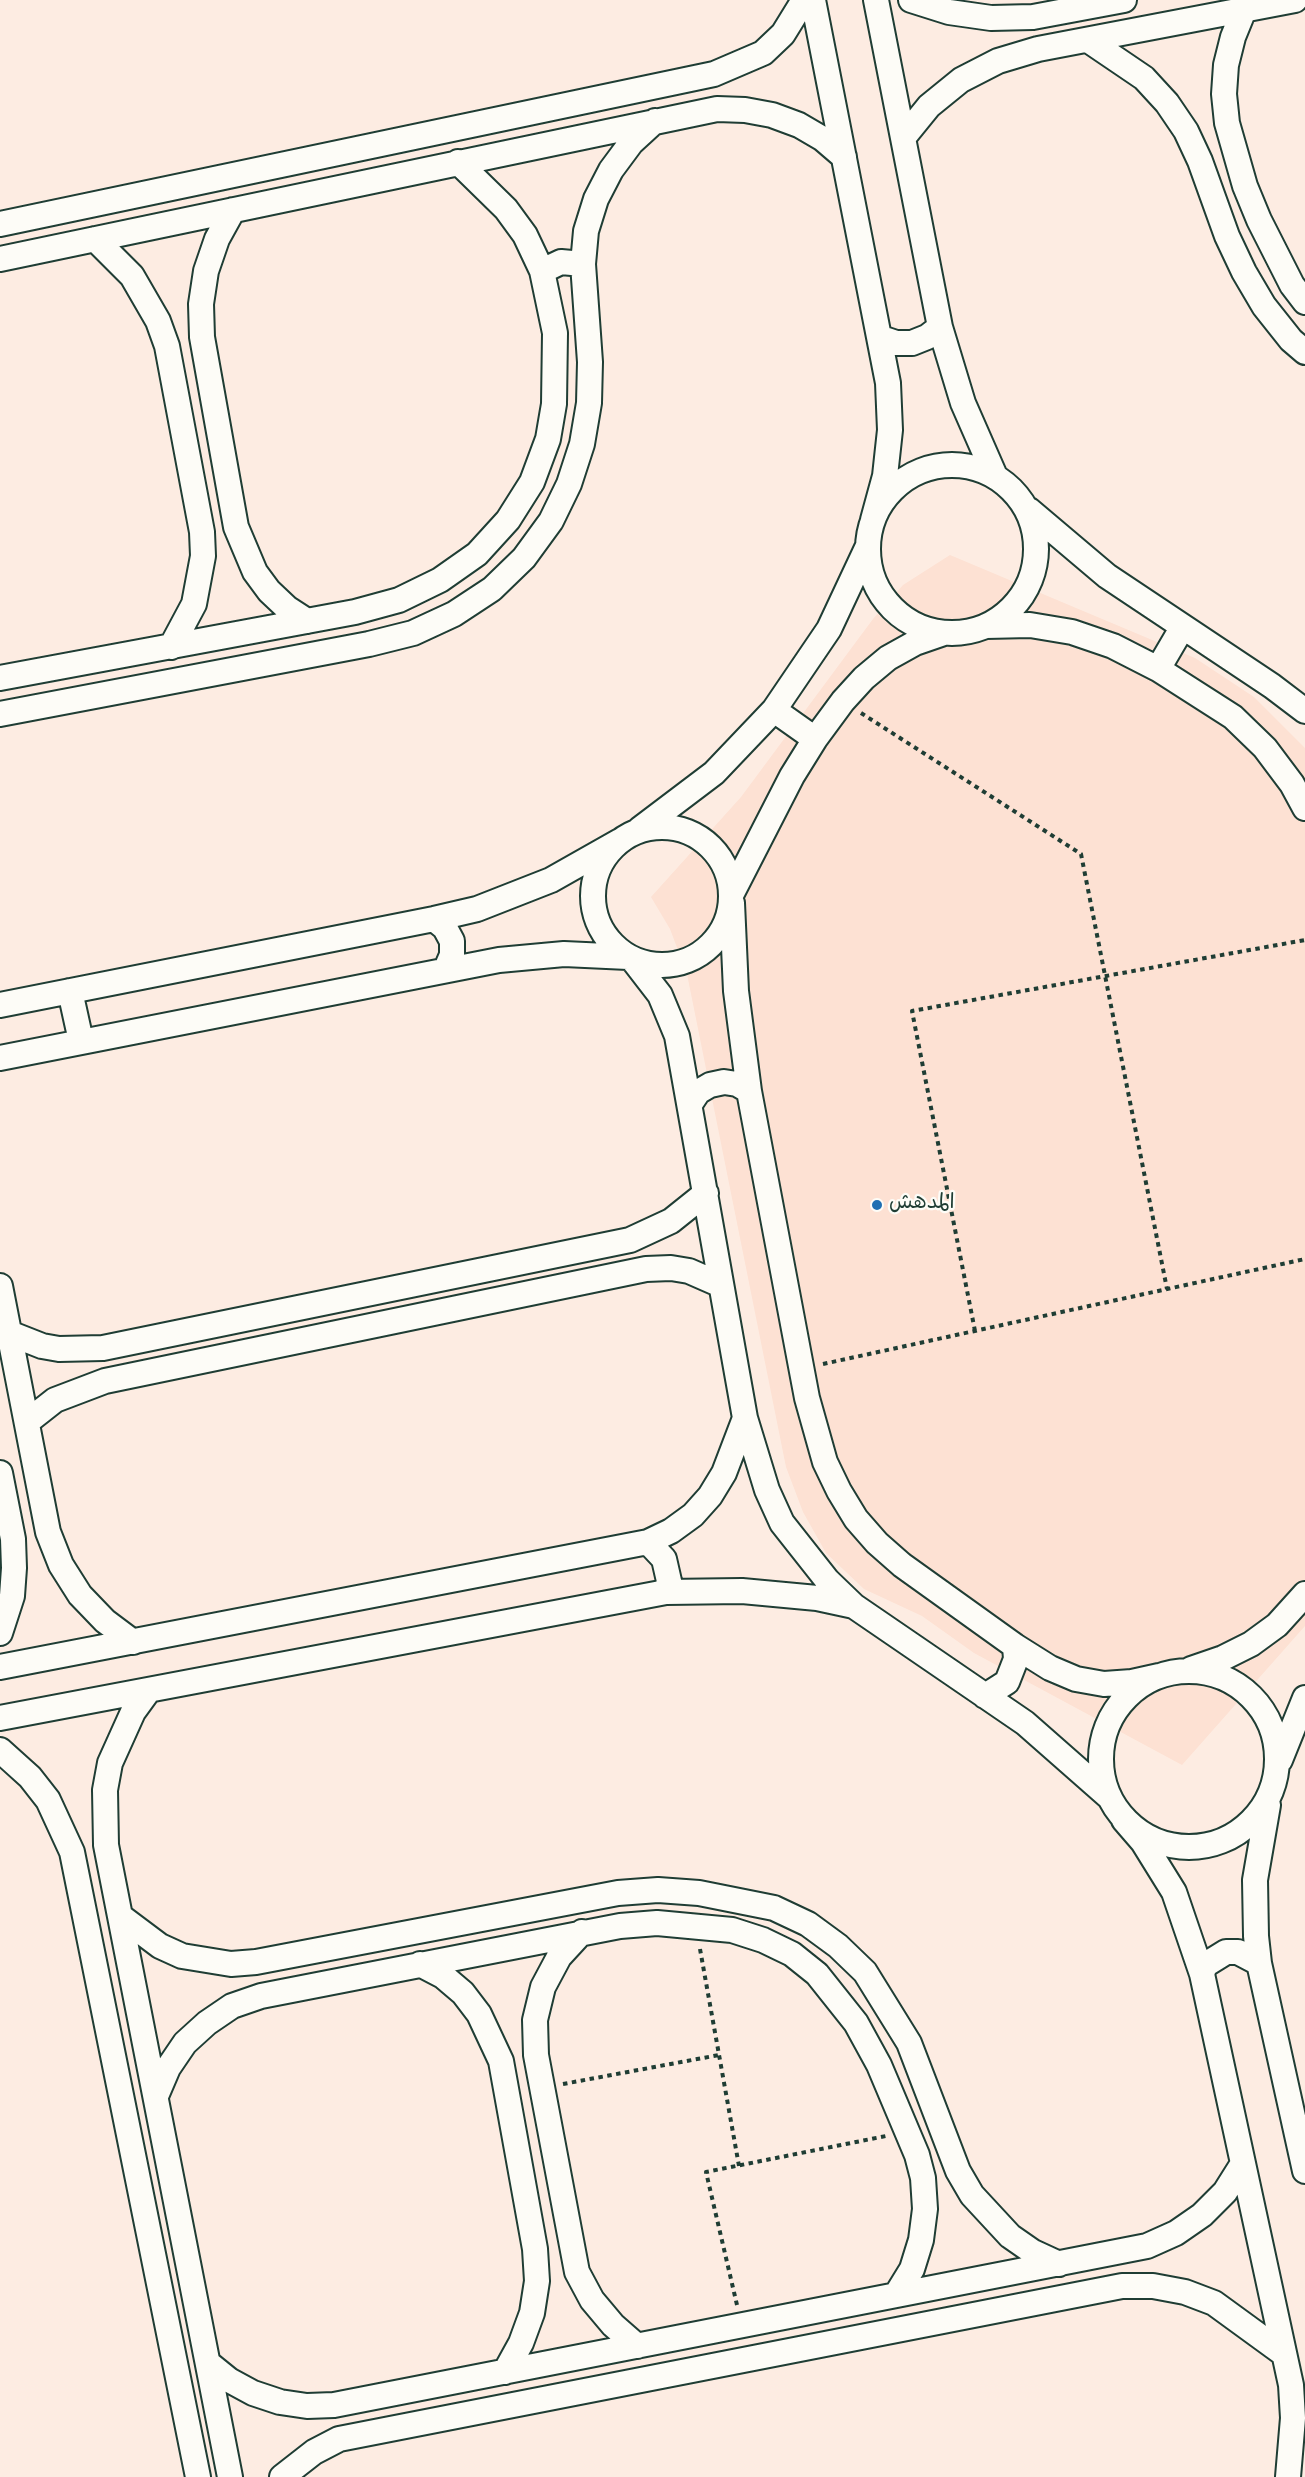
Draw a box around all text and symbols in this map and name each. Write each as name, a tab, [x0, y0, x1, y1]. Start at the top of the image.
place label: المدهش	[889, 1192, 955, 1218]
marker: المدهش	[870, 1198, 884, 1212]

